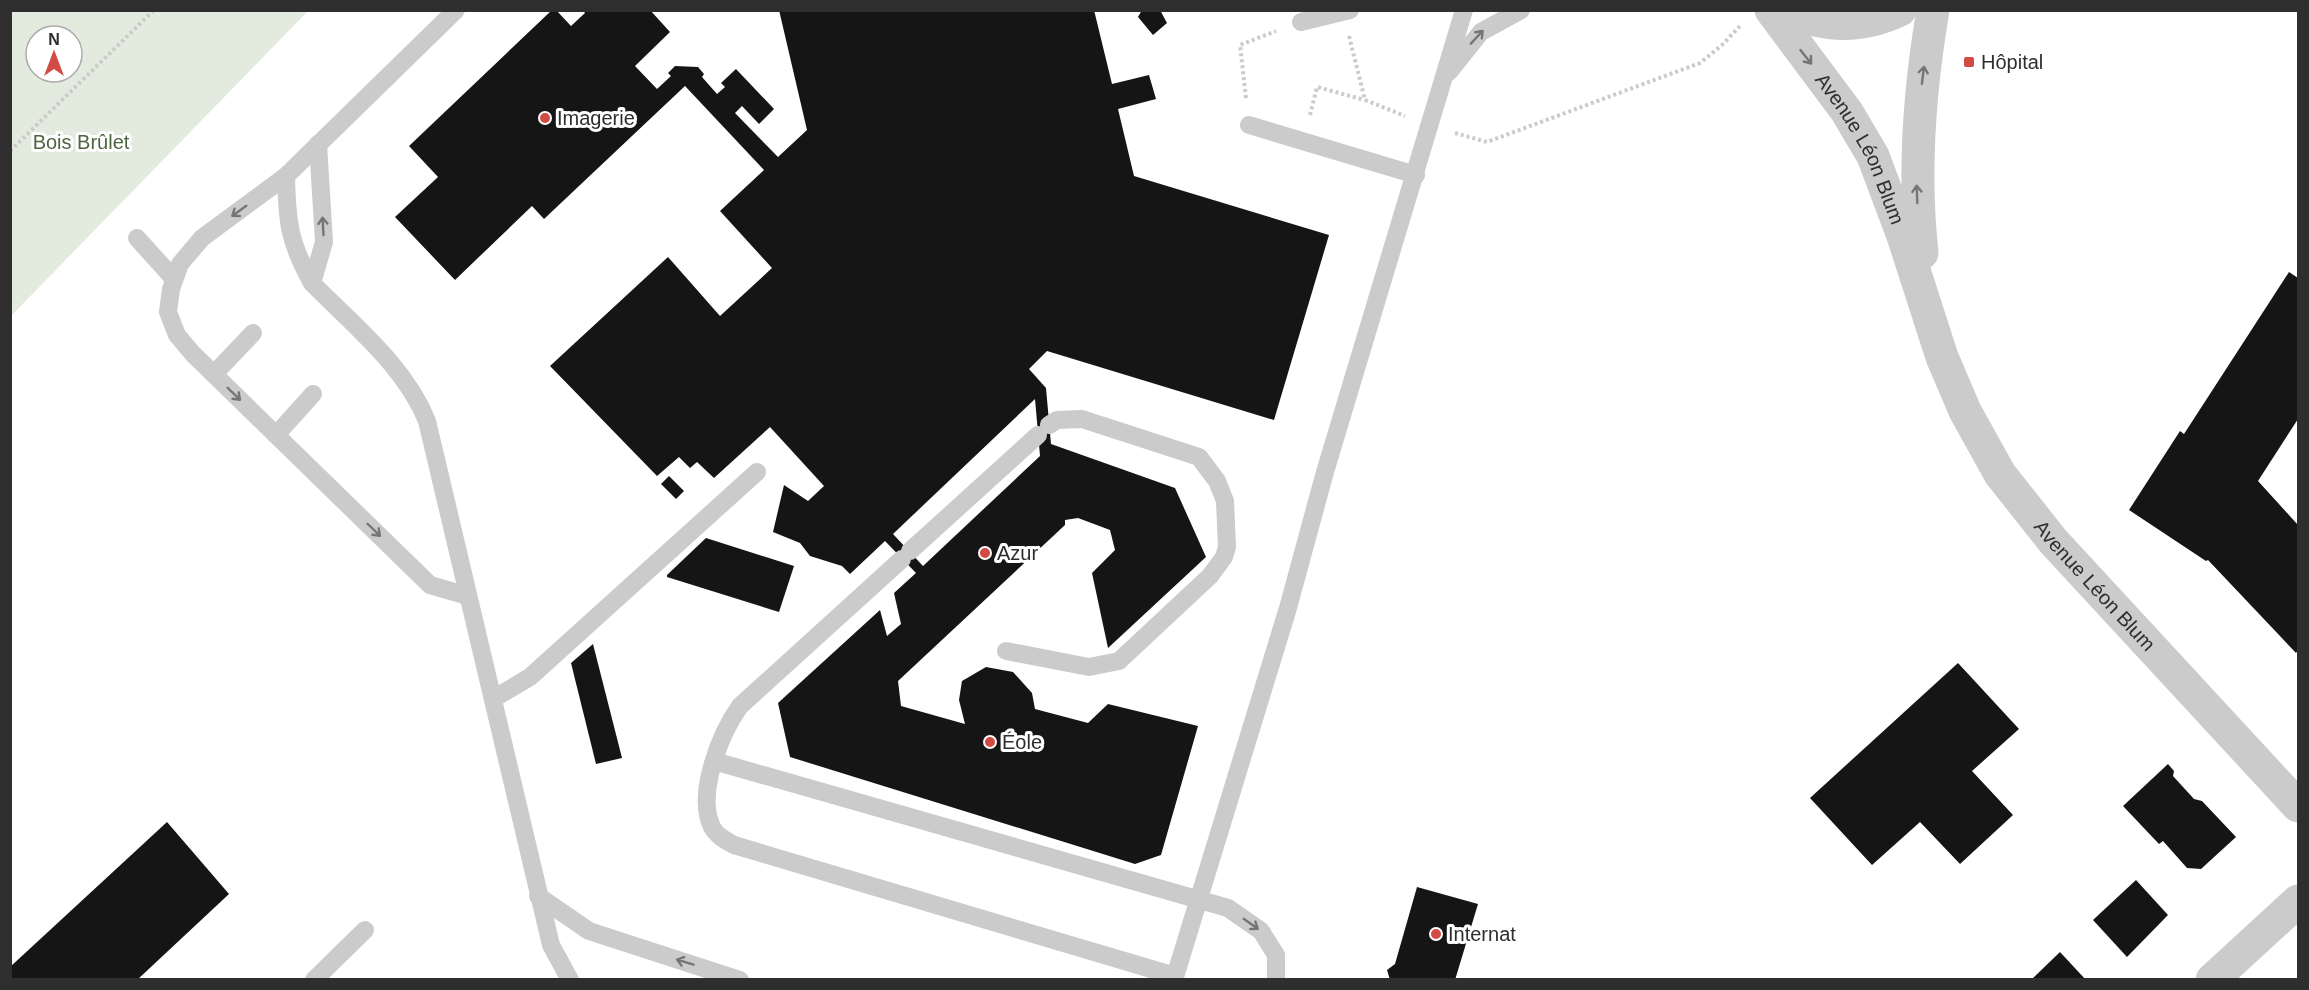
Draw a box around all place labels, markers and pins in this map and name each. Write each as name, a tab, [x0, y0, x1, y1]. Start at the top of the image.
place label: Hôpital	[1981, 51, 2043, 73]
marker: Hôpital	[1962, 55, 1976, 69]
place label: Imagerie	[557, 107, 635, 129]
marker: Imagerie	[538, 111, 552, 125]
place label: Azur	[997, 542, 1038, 564]
marker: Azur	[978, 546, 992, 560]
place label: Éole	[1002, 731, 1042, 753]
marker: Éole	[983, 735, 997, 749]
place label: Internat	[1448, 923, 1516, 945]
marker: Internat	[1429, 927, 1443, 941]

